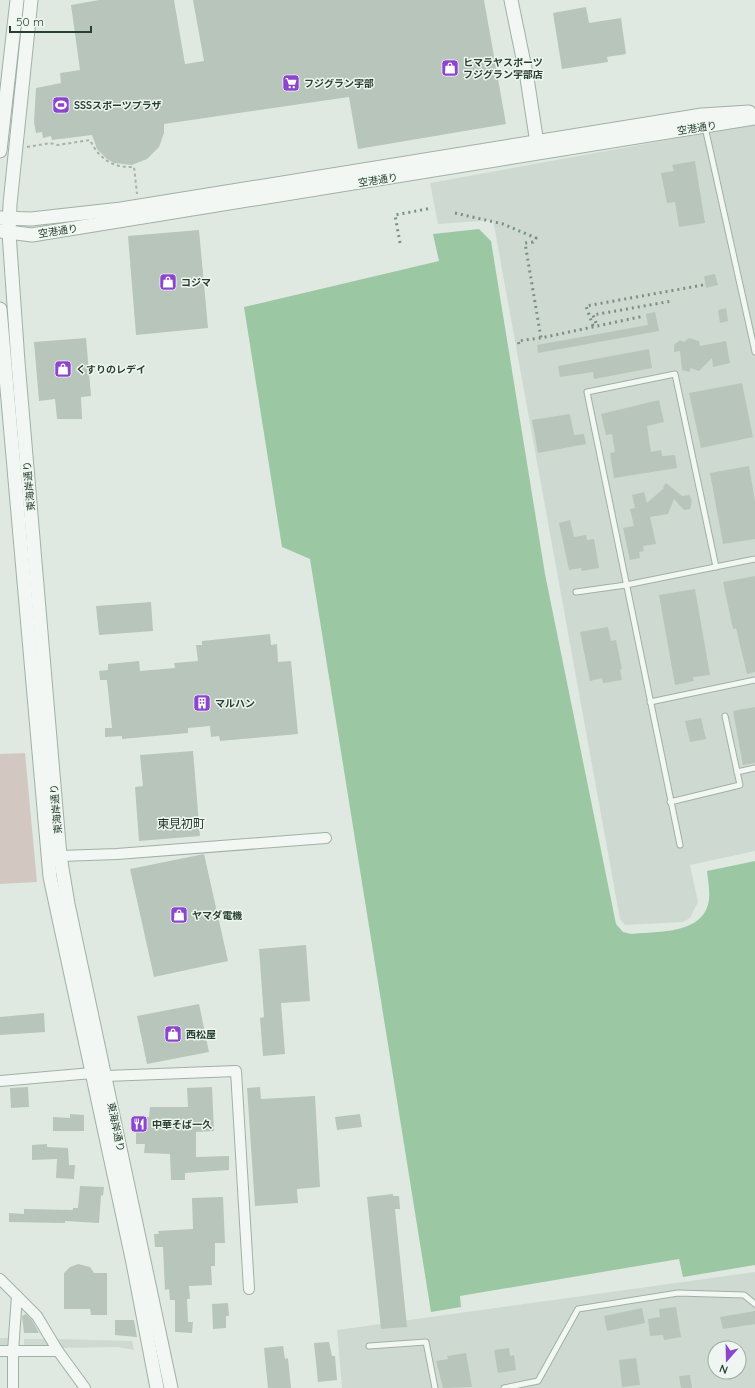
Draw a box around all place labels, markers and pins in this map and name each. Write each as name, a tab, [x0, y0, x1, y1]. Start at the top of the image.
place label: ヒマラヤスポーツ フジグラン宇部店	[463, 56, 543, 81]
shop icon: ヒマラヤスポーツ フジグラン宇部店	[440, 58, 460, 78]
supermarket icon: フジグラン宇部	[281, 73, 301, 93]
place label: フジグラン宇部	[304, 77, 374, 90]
sports icon: SSSスポーツプラザ	[51, 95, 71, 115]
place label: SSSスポーツプラザ	[74, 99, 162, 112]
shop icon: コジマ	[158, 272, 178, 292]
place label: コジマ	[181, 276, 211, 289]
shop icon: くすりのレデイ	[53, 359, 73, 379]
place label: くすりのレデイ	[76, 363, 146, 376]
building icon: マルハン	[192, 693, 212, 713]
place label: マルハン	[215, 697, 255, 710]
shop icon: ヤマダ電機	[169, 905, 189, 925]
place label: ヤマダ電機	[192, 909, 242, 922]
shop icon: 西松屋	[163, 1024, 183, 1044]
place label: 西松屋	[186, 1028, 216, 1041]
restaurant icon: 中華そば一久	[129, 1114, 149, 1134]
place label: 中華そば一久	[152, 1118, 212, 1131]

